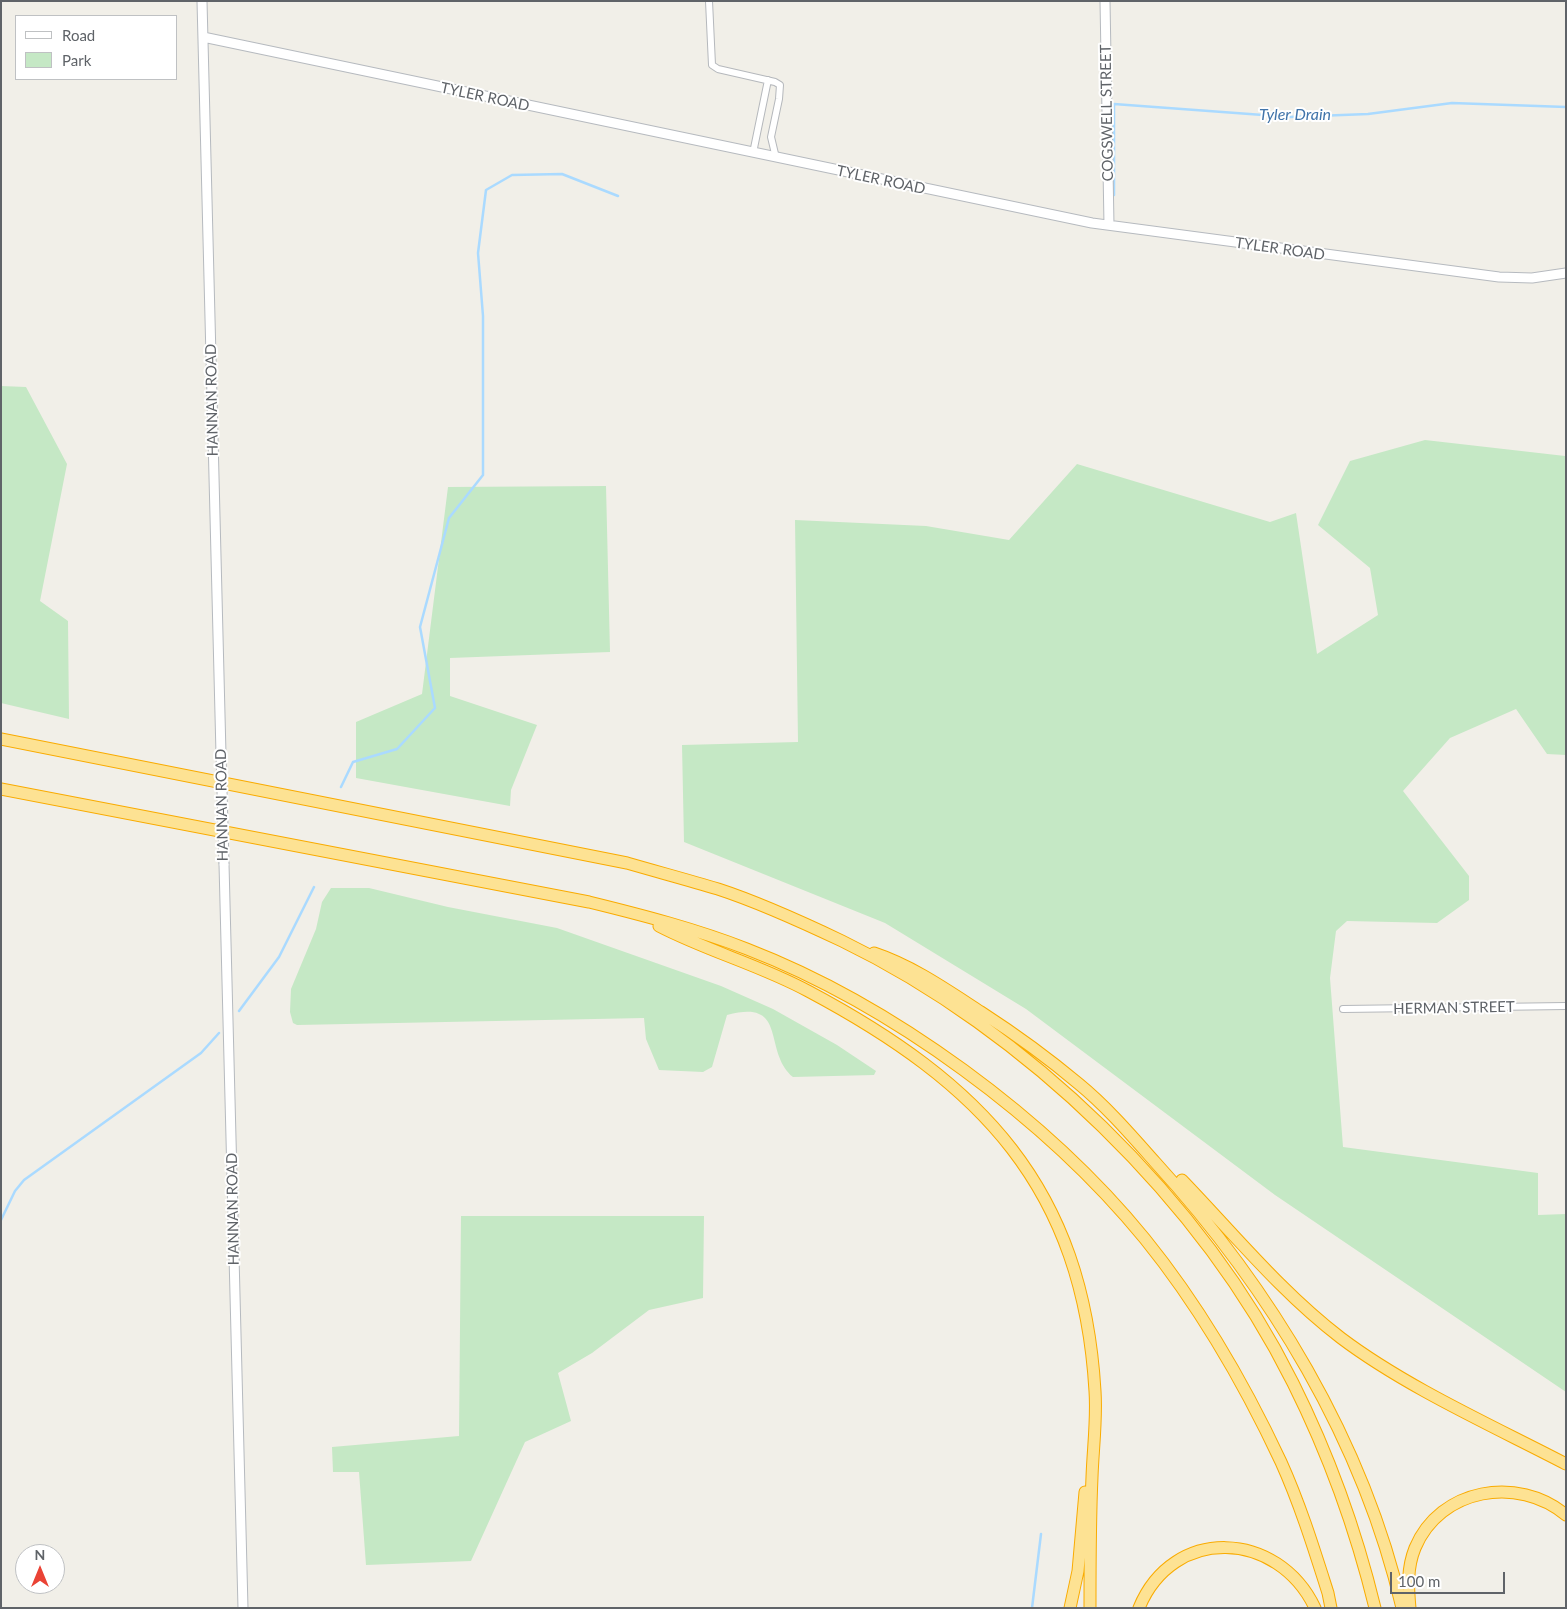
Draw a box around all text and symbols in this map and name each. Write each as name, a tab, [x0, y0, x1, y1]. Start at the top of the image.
legend	[15, 15, 178, 80]
text: Road	[62, 26, 95, 44]
street label: COGSWELL STREET	[1097, 44, 1117, 182]
text: Park	[62, 51, 91, 69]
street label: TYLER ROAD	[439, 79, 531, 115]
water label: Tyler Drain	[1259, 105, 1331, 125]
street label: TYLER ROAD	[835, 162, 927, 198]
street label: TYLER ROAD	[1234, 234, 1326, 264]
street label: HANNAN ROAD	[202, 344, 222, 456]
street label: HANNAN ROAD	[212, 749, 232, 861]
street label: HERMAN STREET	[1393, 998, 1515, 1018]
street label: HANNAN ROAD	[223, 1153, 243, 1265]
north arrow	[15, 1544, 65, 1594]
text: N	[35, 1546, 45, 1563]
scale bar	[1392, 1562, 1507, 1594]
text: 100 m	[1398, 1572, 1440, 1590]

